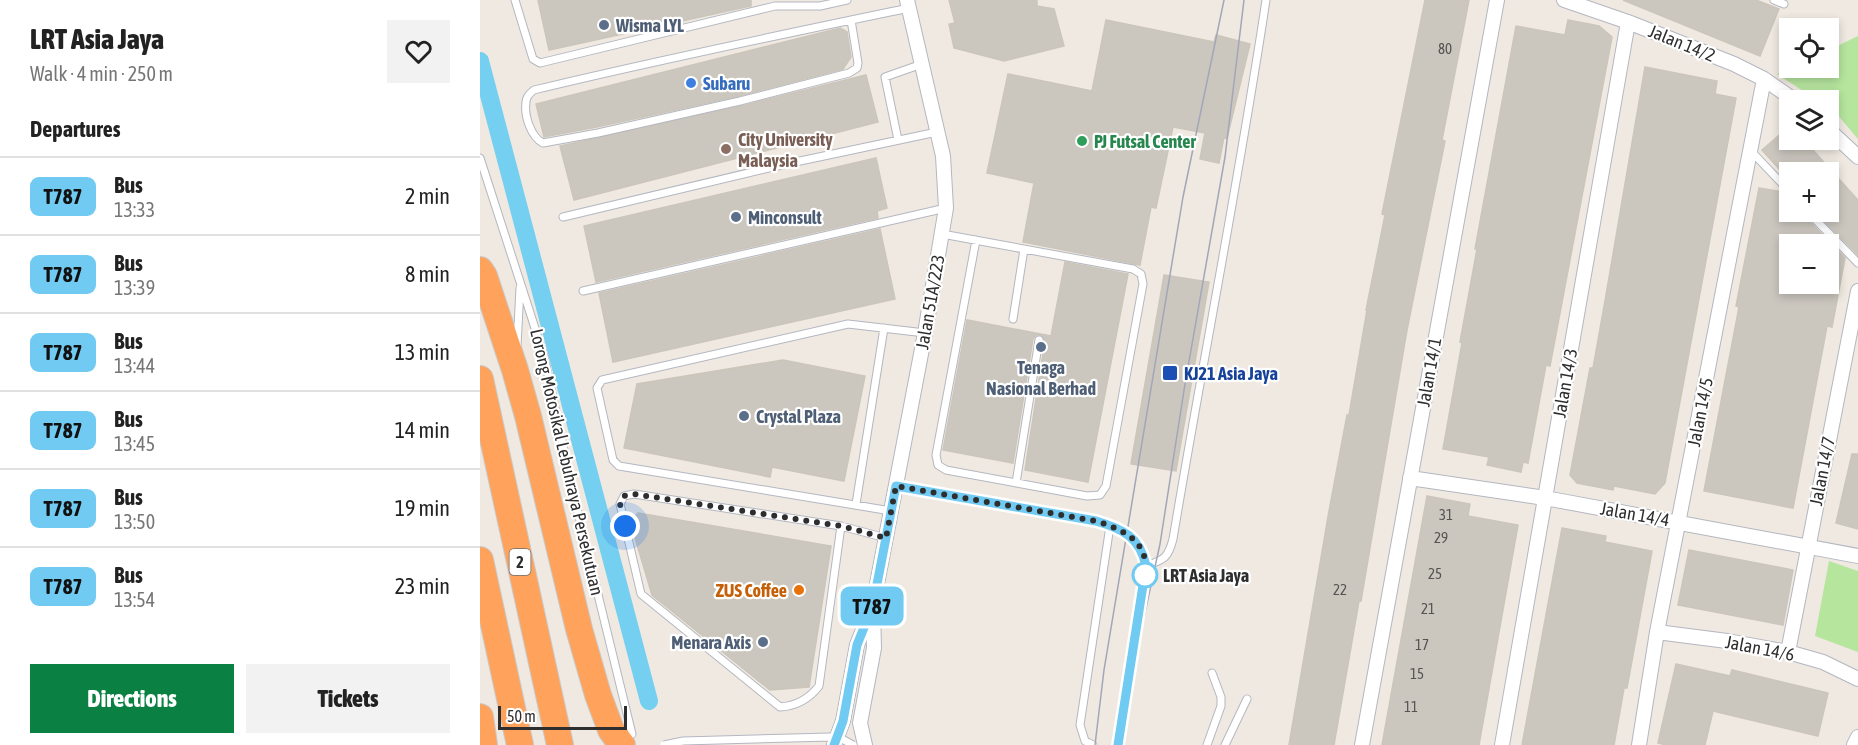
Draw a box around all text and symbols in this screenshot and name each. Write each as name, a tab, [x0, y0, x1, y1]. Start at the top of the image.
place label: Wisma LYL	[615, 15, 684, 36]
marker: Wisma LYL	[597, 18, 611, 32]
map controls	[1779, 18, 1839, 294]
button: locate	[1779, 18, 1839, 78]
button: heart	[387, 20, 450, 83]
street label: Jalan 14/2	[1646, 20, 1718, 66]
text: LRT Asia Jaya	[30, 23, 164, 55]
house number: 80	[1438, 40, 1452, 57]
text: Walk · 4 min · 250 m	[30, 62, 173, 85]
place label: Subaru	[703, 73, 750, 94]
marker: Subaru	[684, 76, 698, 90]
button: layers	[1779, 90, 1839, 150]
text: Departures	[30, 116, 120, 142]
place label: City University Malaysia	[738, 129, 833, 171]
place label: PJ Futsal Center	[1094, 131, 1197, 152]
marker: PJ Futsal Center	[1075, 134, 1089, 148]
marker: City University Malaysia	[719, 142, 733, 156]
button: +	[1779, 162, 1839, 222]
text: Bus	[114, 172, 143, 198]
text: 2 min	[405, 183, 450, 209]
text: T787	[44, 184, 82, 208]
text: 13:33	[114, 198, 155, 221]
place label: Minconsult	[748, 207, 823, 228]
marker: Minconsult	[729, 210, 743, 224]
button: −	[1779, 234, 1839, 294]
text: Bus	[114, 250, 143, 276]
street label: Jalan 51A/223	[911, 253, 949, 351]
text: 8 min	[405, 261, 450, 287]
text: T787	[44, 262, 82, 286]
text: 13:39	[114, 276, 155, 299]
street label: Lorong Motosikal Lebuhraya Persekutuan	[526, 327, 608, 597]
text: Bus	[114, 328, 143, 354]
street label: Jalan 14/1	[1413, 336, 1445, 408]
text: 13 min	[395, 339, 450, 365]
text: T787	[44, 340, 82, 364]
marker: Tenaga Nasional Berhad	[1034, 340, 1048, 354]
street label: Jalan 14/3	[1549, 347, 1581, 419]
text: 13:44	[114, 354, 155, 377]
place label: Tenaga Nasional Berhad	[986, 357, 1096, 399]
place label: KJ21 Asia Jaya	[1184, 363, 1278, 384]
marker: KJ21 Asia Jaya	[1161, 364, 1179, 382]
street label: Jalan 14/5	[1683, 376, 1717, 448]
text: Bus	[114, 406, 143, 432]
place label: Crystal Plaza	[756, 406, 841, 427]
marker: Crystal Plaza	[737, 409, 751, 423]
text: 14 min	[395, 417, 450, 443]
text: T787	[44, 418, 82, 442]
text: 13:45	[114, 432, 155, 455]
street label: Jalan 14/7	[1805, 435, 1839, 507]
text: Bus	[114, 484, 143, 510]
text: 19 min	[395, 495, 450, 521]
text: T787	[44, 496, 82, 520]
street label: Jalan 14/4	[1599, 498, 1671, 530]
house number: 31	[1439, 506, 1453, 523]
text: 13:50	[114, 510, 155, 533]
your location	[610, 511, 640, 541]
house number: 29	[1434, 529, 1448, 546]
road number: 2	[510, 549, 531, 575]
text: Bus	[114, 562, 143, 588]
marker: LRT Asia Jaya	[1132, 562, 1158, 588]
place label: LRT Asia Jaya	[1163, 565, 1249, 586]
house number: 25	[1428, 565, 1442, 582]
text: 23 min	[395, 573, 450, 599]
text: T787	[44, 574, 82, 598]
place label: ZUS Coffee	[716, 580, 787, 601]
house number: 22	[1333, 581, 1347, 598]
marker: ZUS Coffee	[792, 583, 806, 597]
line badge: T787	[830, 586, 914, 626]
text: 13:54	[114, 588, 155, 611]
text: T787	[853, 594, 891, 618]
house number: 21	[1421, 600, 1435, 617]
street label: Jalan 14/6	[1724, 631, 1796, 665]
place label: Menara Axis	[671, 632, 752, 653]
marker: Menara Axis	[756, 635, 770, 649]
house number: 17	[1415, 636, 1429, 653]
button: Directions	[30, 664, 234, 733]
button: Tickets	[246, 664, 450, 733]
house number: 15	[1410, 665, 1424, 682]
house number: 11	[1404, 698, 1418, 715]
scale bar	[498, 703, 627, 730]
text: 50 m	[507, 707, 536, 725]

